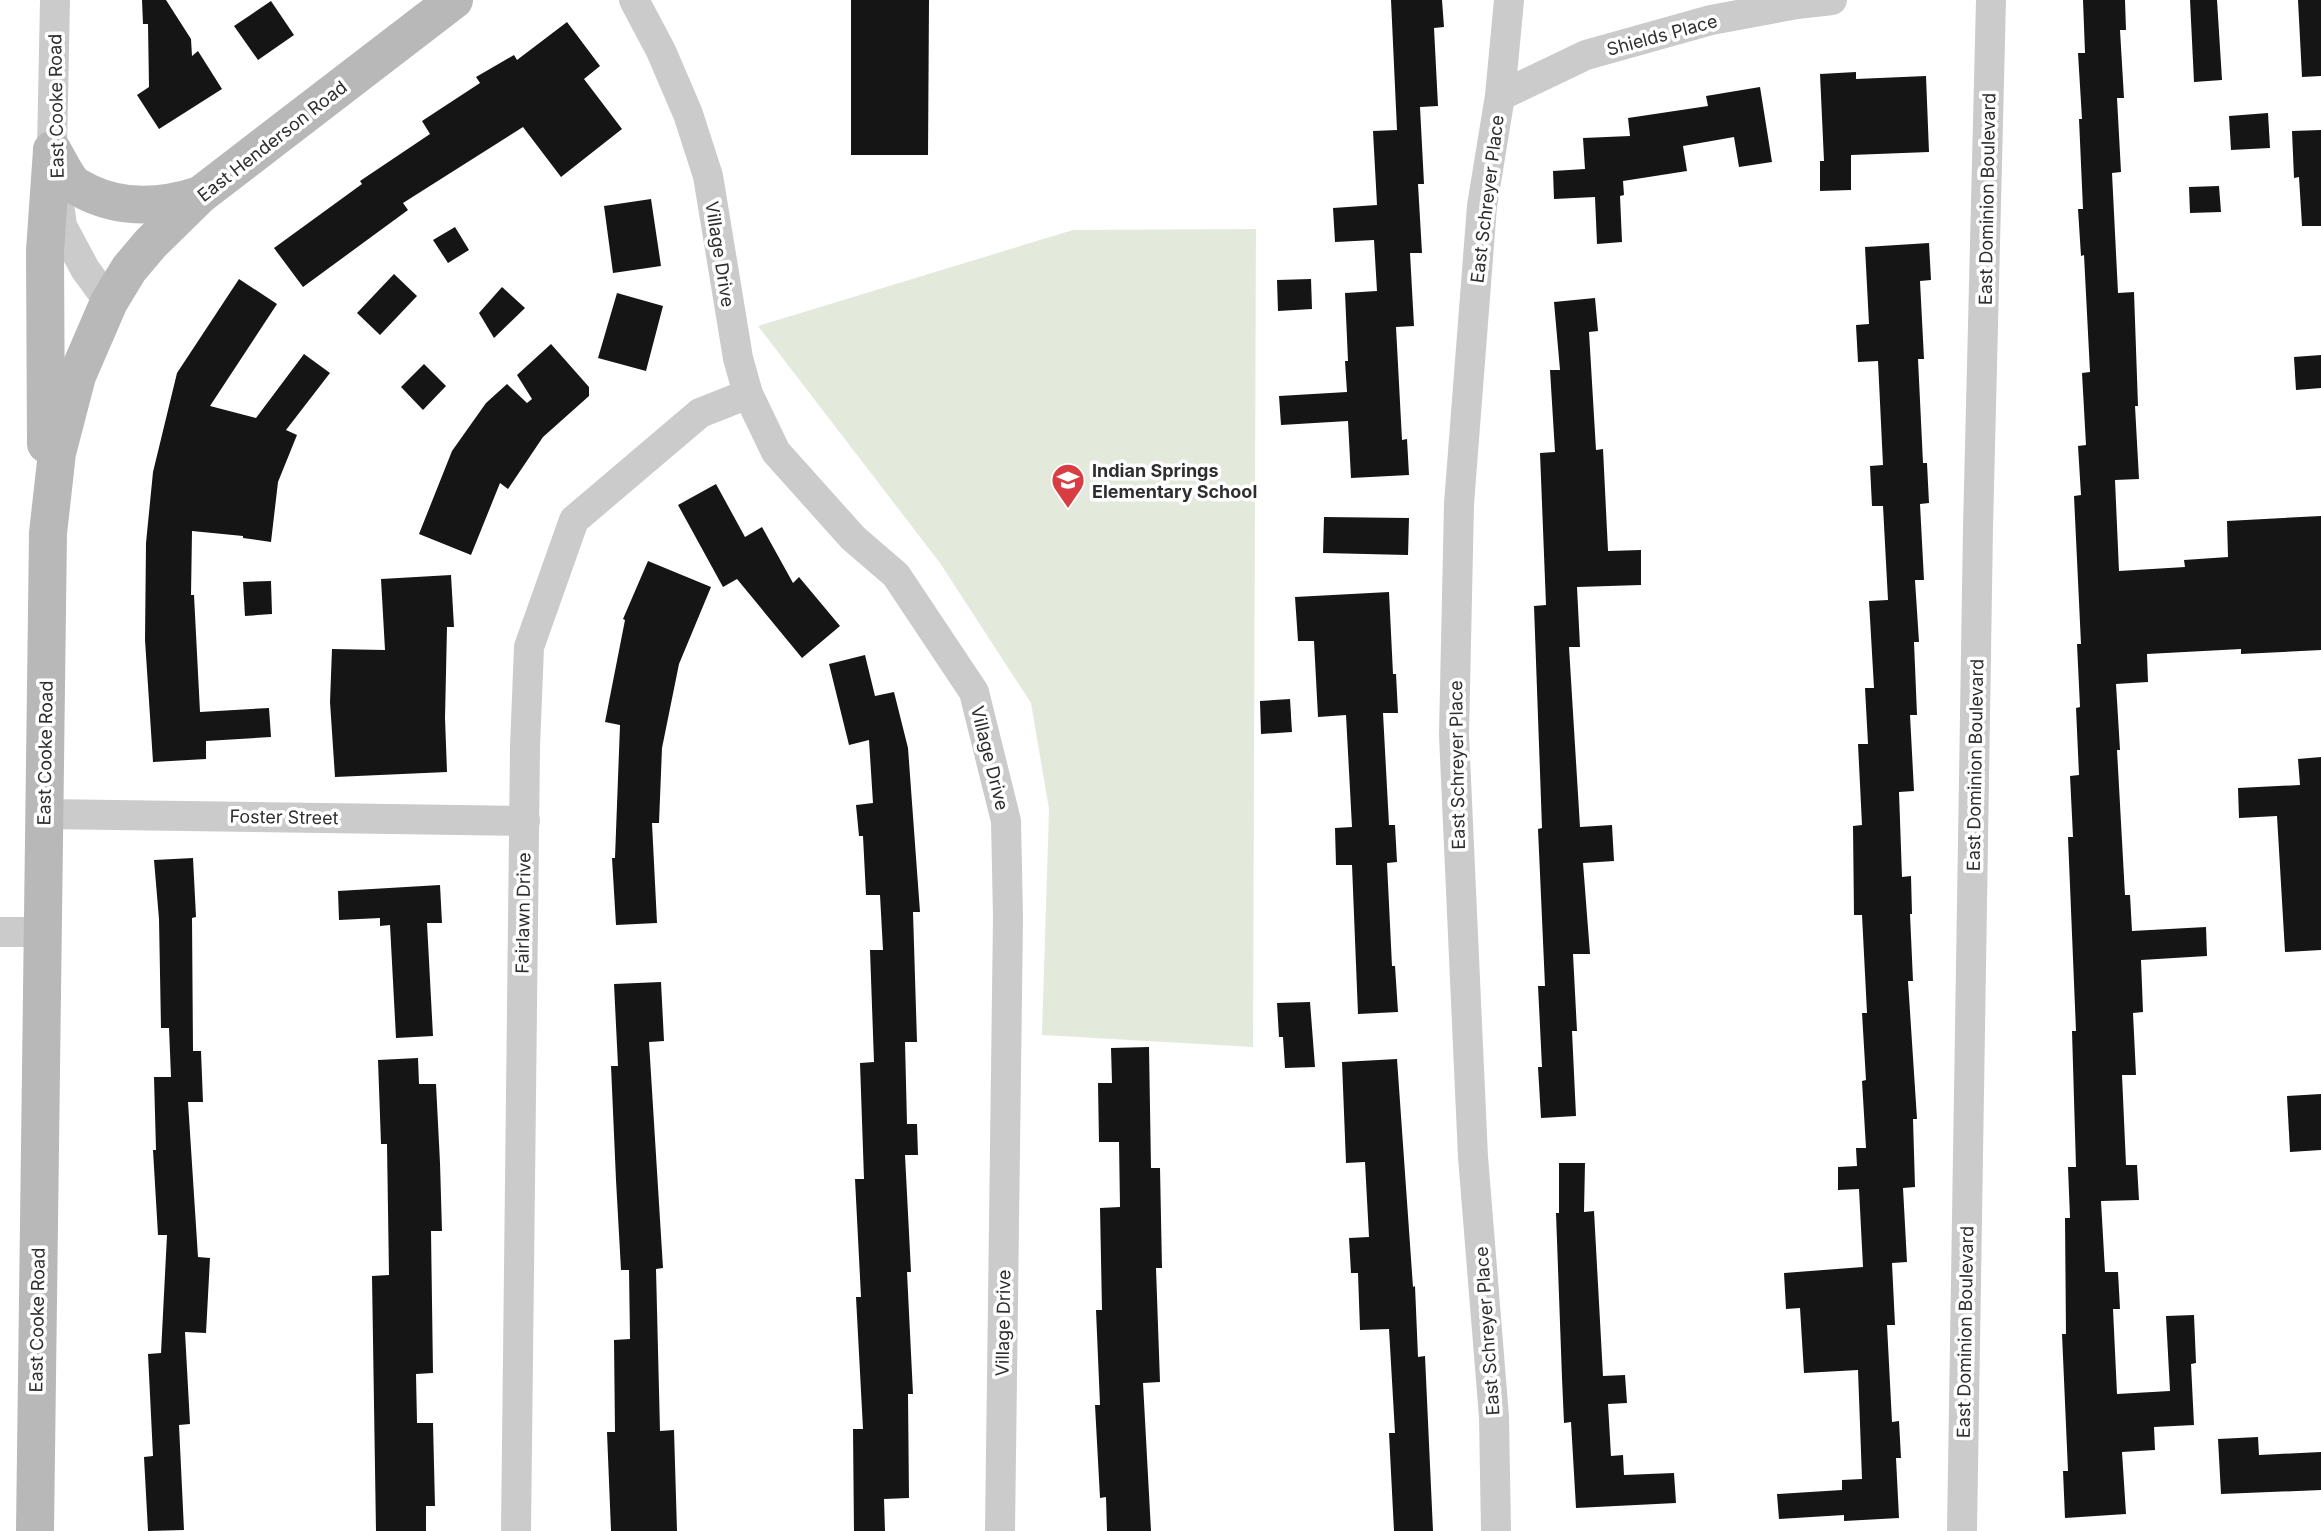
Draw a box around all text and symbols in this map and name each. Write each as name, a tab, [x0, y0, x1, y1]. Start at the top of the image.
street label: Shields Place	[1604, 10, 1720, 60]
street label: East Cooke Road	[44, 34, 68, 178]
street label: East Henderson Road	[193, 76, 351, 206]
street label: East Dominion Boulevard	[1975, 93, 1999, 305]
street label: East Schreyer Place	[1466, 114, 1508, 284]
street label: Village Drive	[701, 200, 739, 308]
place label: Indian Springs Elementary School	[1092, 460, 1257, 502]
school or university icon: Indian Springs Elementary School	[1049, 461, 1087, 510]
street label: East Dominion Boulevard	[1963, 659, 1987, 871]
street label: East Schreyer Place	[1445, 680, 1469, 850]
street label: East Cooke Road	[33, 681, 57, 825]
street label: Village Drive	[967, 704, 1013, 812]
street label: Foster Street	[229, 806, 339, 828]
street label: Fairlawn Drive	[511, 852, 535, 974]
street label: East Dominion Boulevard	[1953, 1226, 1977, 1438]
street label: East Schreyer Place	[1471, 1246, 1503, 1416]
street label: East Cooke Road	[25, 1248, 49, 1392]
street label: Village Drive	[992, 1269, 1014, 1377]

